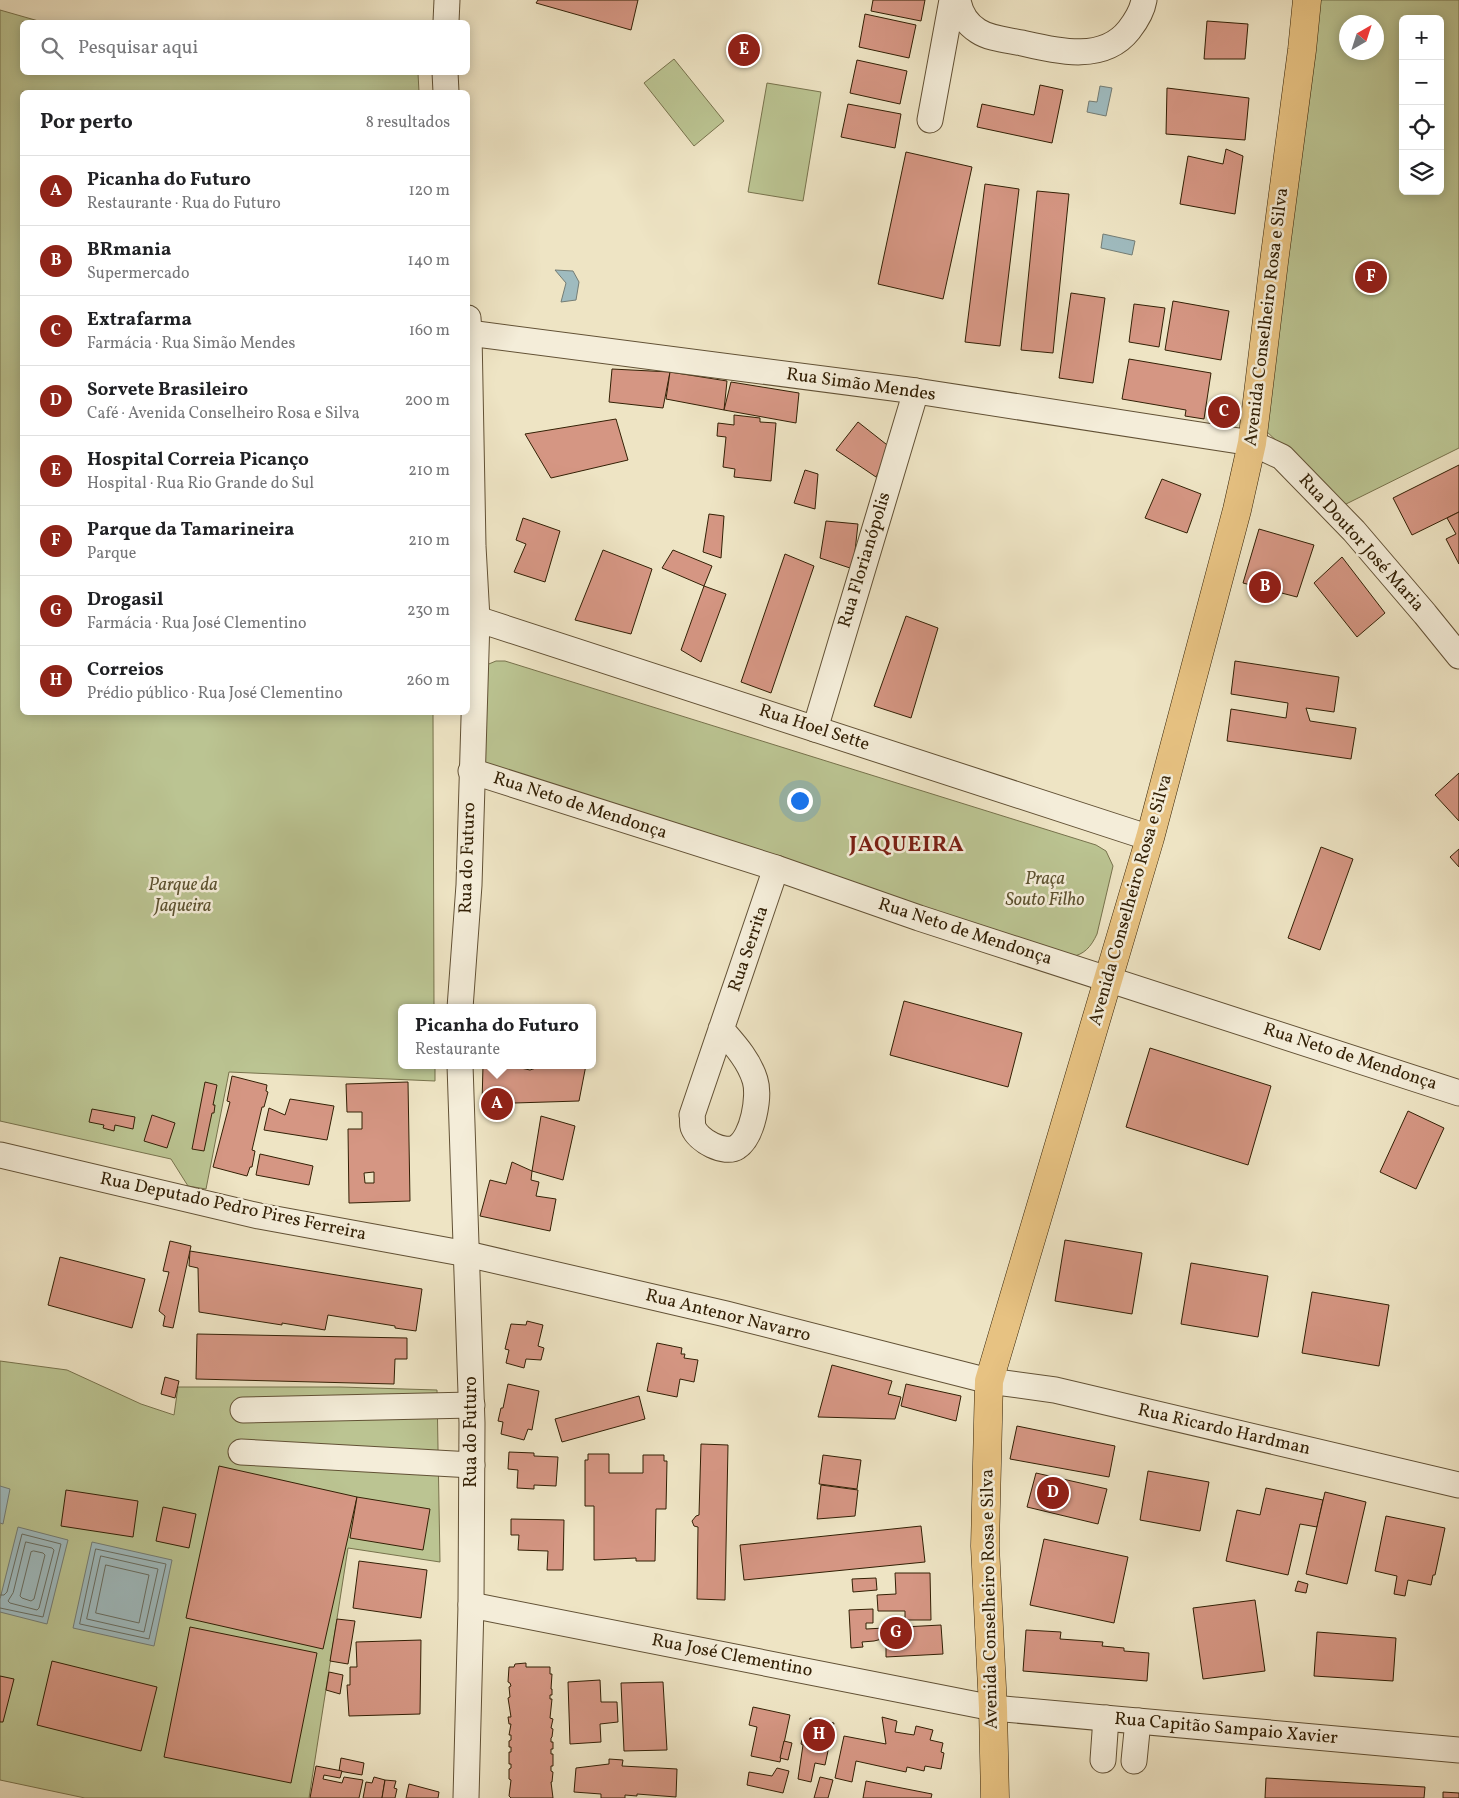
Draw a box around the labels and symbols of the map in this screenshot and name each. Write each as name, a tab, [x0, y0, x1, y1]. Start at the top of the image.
north arrow	[1339, 15, 1384, 60]
pin: E	[728, 31, 760, 69]
street label: Avenida Conselheiro Rosa e Silva	[1239, 186, 1295, 448]
pin: F	[1355, 258, 1387, 296]
street label: Rua Simão Mendes	[785, 362, 937, 408]
pin: C	[1208, 393, 1240, 431]
street label: Rua Doutor José Maria	[1292, 469, 1430, 617]
street label: Rua Florianópolis	[833, 489, 897, 631]
pin: B	[1249, 568, 1281, 606]
street label: Rua Hoel Sette	[755, 698, 873, 758]
street label: Rua Neto de Mendonça	[490, 766, 670, 846]
street label: Avenida Conselheiro Rosa e Silva	[1083, 771, 1179, 1029]
your location	[787, 788, 813, 814]
street label: Rua do Futuro	[454, 802, 482, 914]
district label: JAQUEIRA	[848, 830, 965, 861]
park label: Praça Souto Filho	[1006, 867, 1084, 913]
park label: Parque da Jaqueira	[148, 873, 218, 919]
street label: Rua Neto de Mendonça	[875, 892, 1055, 972]
street label: Rua Serrita	[723, 903, 775, 995]
street label: Rua Neto de Mendonça	[1260, 1017, 1440, 1097]
pin: A	[481, 1085, 513, 1123]
street label: Rua Deputado Pedro Pires Ferreira	[97, 1167, 369, 1247]
street label: Rua Antenor Navarro	[643, 1283, 813, 1349]
street label: Rua do Futuro	[459, 1376, 484, 1488]
street label: Rua Ricardo Hardman	[1135, 1398, 1313, 1462]
street label: Avenida Conselheiro Rosa e Silva	[975, 1468, 1005, 1729]
pin: D	[1037, 1474, 1069, 1512]
pin: G	[880, 1614, 912, 1652]
street label: Rua José Clementino	[649, 1628, 815, 1684]
street label: Rua Capitão Sampaio Xavier	[1113, 1707, 1339, 1751]
pin: H	[803, 1716, 835, 1754]

